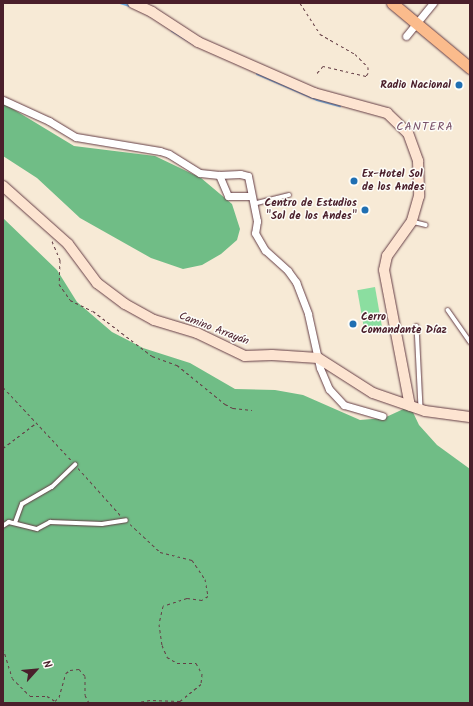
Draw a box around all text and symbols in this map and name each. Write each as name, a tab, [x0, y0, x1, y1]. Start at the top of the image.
place label: Radio Nacional	[380, 78, 451, 92]
marker: Radio Nacional	[454, 80, 464, 90]
district label: CANTERA	[396, 120, 454, 134]
place label: Ex-Hotel Sol de los Andes	[362, 168, 424, 194]
marker: Ex-Hotel Sol de los Andes	[349, 176, 359, 186]
place label: Centro de Estudios "Sol de los Andes"	[265, 197, 357, 223]
marker: Centro de Estudios "Sol de los Andes"	[360, 205, 370, 215]
street label: Camino Arrayán	[177, 310, 251, 348]
place label: Cerro Comandante Díaz	[361, 311, 447, 337]
marker: Cerro Comandante Díaz	[348, 319, 358, 329]
north arrow	[16, 650, 56, 690]
text: N	[37, 657, 56, 672]

